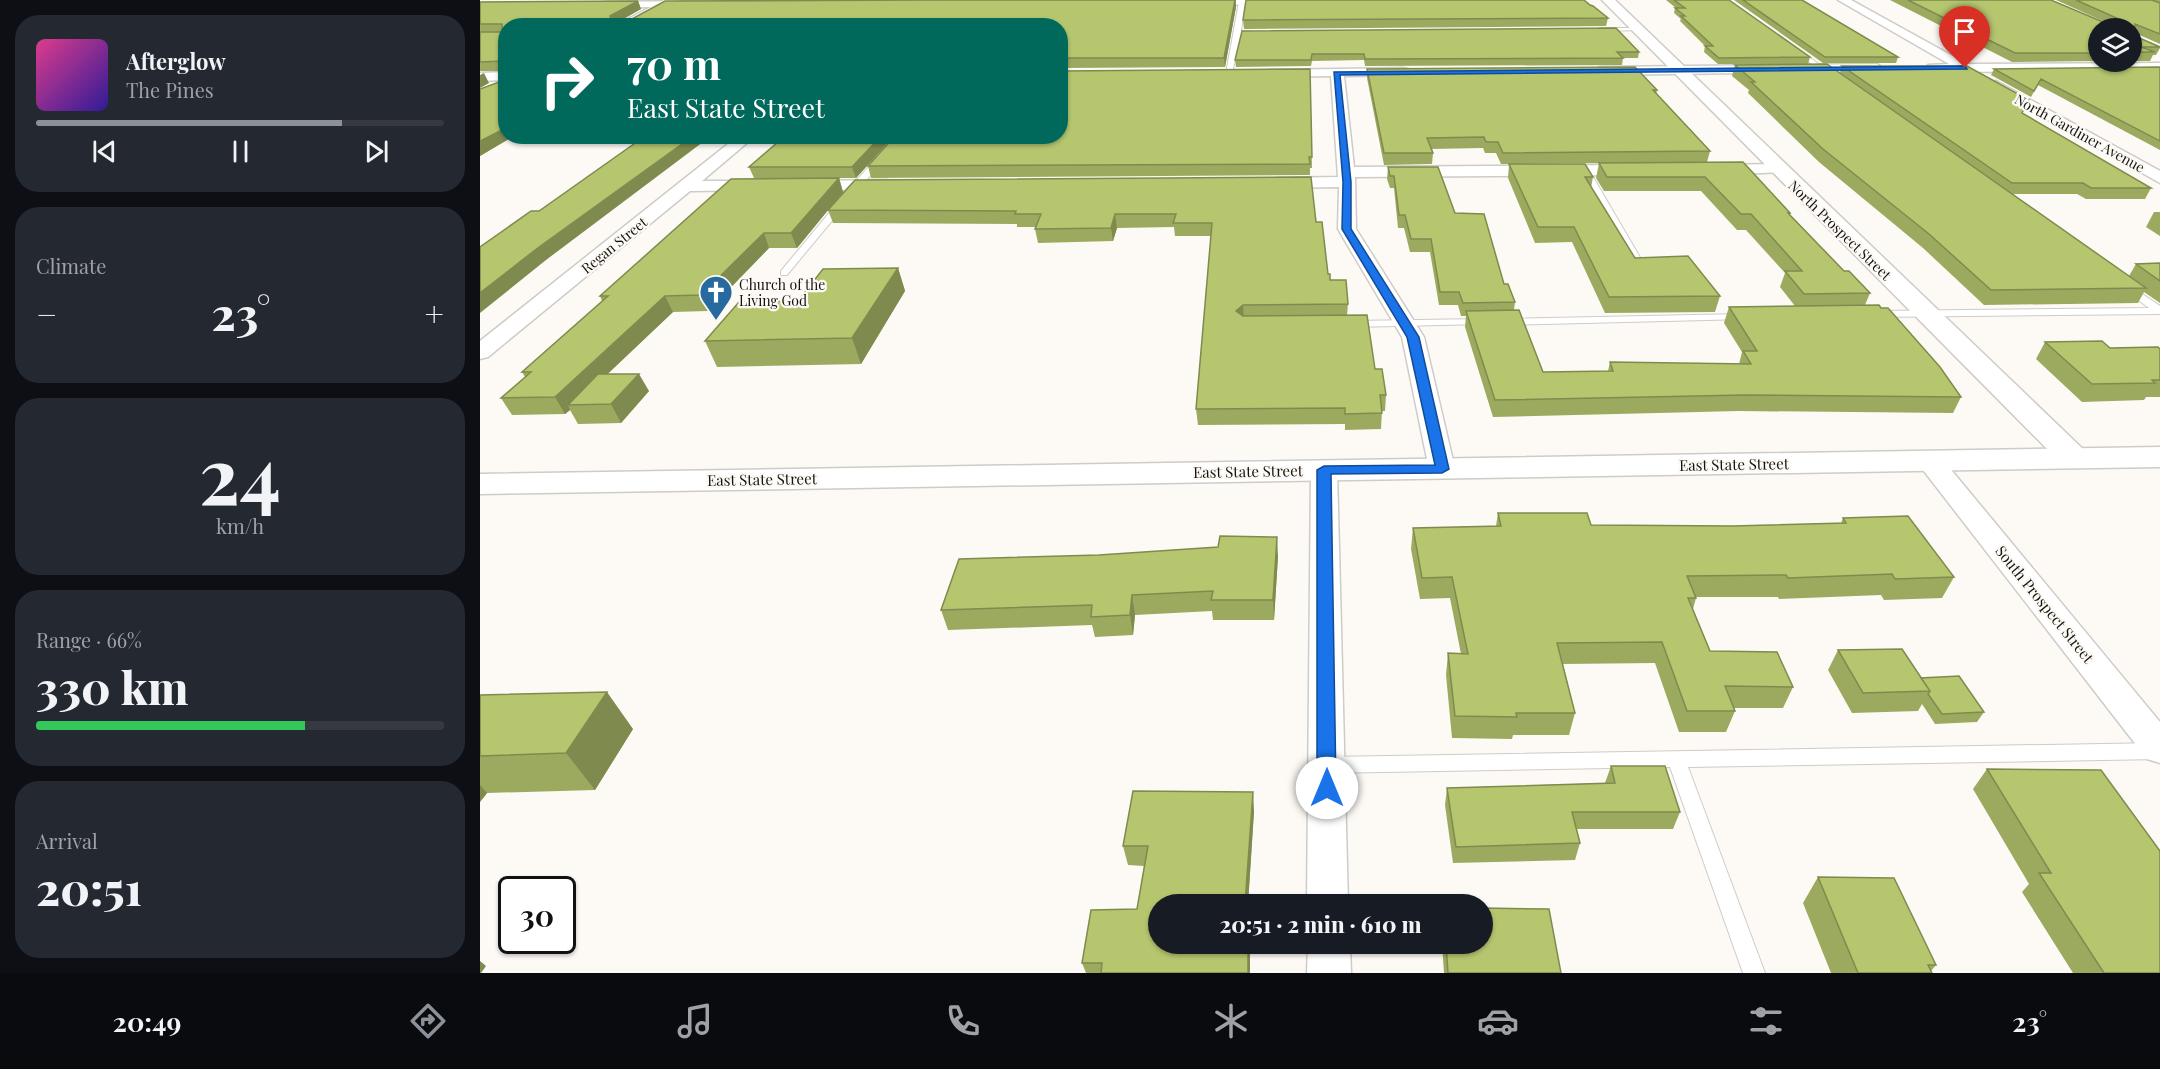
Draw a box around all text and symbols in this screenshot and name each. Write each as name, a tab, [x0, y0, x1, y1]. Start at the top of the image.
pin	[1939, 6, 1990, 68]
icon: arrive	[1948, 15, 1981, 48]
map controls	[2088, 18, 2142, 72]
button: layers	[2088, 18, 2142, 72]
text: 70 m	[627, 35, 721, 91]
icon: right	[528, 42, 606, 120]
text: Afterglow	[126, 46, 226, 76]
text: The Pines	[126, 76, 214, 103]
text: East State Street	[627, 89, 825, 125]
street label: North Gardiner Avenue	[2012, 89, 2148, 177]
icon: previous	[88, 135, 121, 168]
icon: pause	[224, 135, 257, 168]
icon: next	[360, 135, 393, 168]
street label: North Prospect Street	[1784, 176, 1896, 285]
street label: Regan Street	[577, 212, 652, 278]
text: Climate	[36, 252, 106, 279]
church icon: Church of the Living God	[698, 274, 734, 321]
place label: Church of the Living God	[739, 275, 825, 310]
text: 23°	[211, 282, 270, 342]
text: −	[36, 291, 57, 335]
text: +	[425, 291, 444, 335]
text: 24	[199, 421, 281, 525]
street label: East State Street	[1679, 453, 1790, 475]
street label: East State Street	[1193, 460, 1304, 482]
street label: East State Street	[707, 468, 818, 490]
text: km/h	[216, 512, 264, 539]
street label: South Prospect Street	[1991, 541, 2099, 667]
text: Range · 66%	[36, 626, 142, 653]
text: 330 km	[36, 656, 189, 716]
position arrow	[1295, 756, 1359, 820]
text: Arrival	[36, 827, 98, 854]
text: 20:51	[36, 857, 142, 917]
speed limit sign: 30	[498, 876, 576, 954]
text: 20:51 · 2 min · 610 m	[1219, 909, 1422, 939]
icon: directions	[407, 1000, 449, 1042]
icon: music	[674, 1000, 716, 1042]
icon: phone	[942, 1000, 984, 1042]
icon: climate	[1210, 1000, 1252, 1042]
icon: car	[1477, 1000, 1519, 1042]
icon: filters	[1745, 1000, 1787, 1042]
text: 20:49	[113, 1003, 181, 1039]
text: 23°	[2012, 1003, 2047, 1039]

